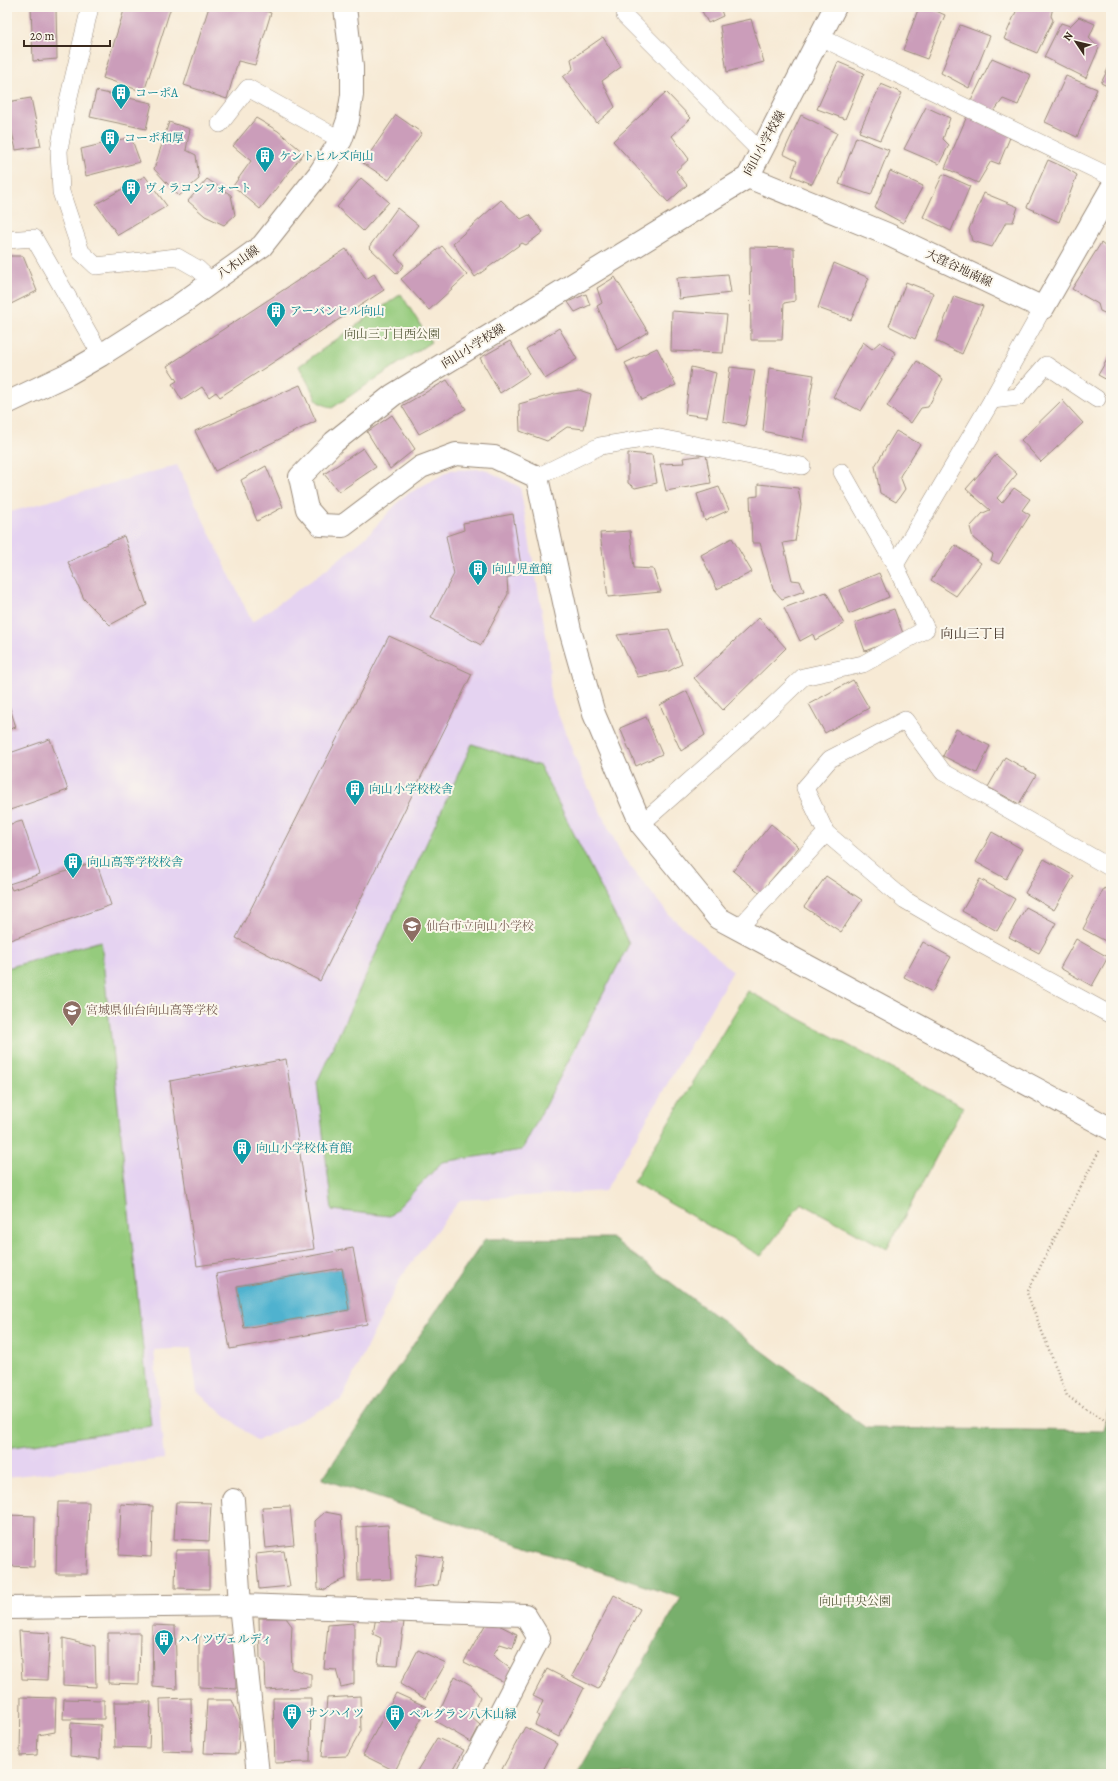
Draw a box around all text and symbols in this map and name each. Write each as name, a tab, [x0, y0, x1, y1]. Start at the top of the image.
scale bar	[24, 22, 110, 48]
north arrow	[1056, 22, 1096, 62]
text: 20 m	[30, 28, 54, 44]
text: N	[1060, 29, 1077, 44]
building icon: コーポA	[110, 82, 132, 110]
place label: コーポA	[135, 85, 179, 101]
street label: 向山小学校線	[740, 108, 788, 178]
building icon: コーポ和厚	[99, 127, 121, 155]
place label: コーポ和厚	[124, 130, 184, 146]
building icon: ケントヒルズ向山	[254, 145, 276, 173]
place label: ケントヒルズ向山	[279, 148, 374, 164]
building icon: ヴィラコンフォート	[120, 177, 142, 205]
place label: ヴィラコンフォート	[145, 180, 252, 196]
street label: 八木山線	[214, 242, 262, 282]
street label: 大窪谷地南線	[923, 246, 995, 290]
building icon: アーバンヒル向山	[265, 300, 287, 328]
place label: アーバンヒル向山	[290, 303, 385, 319]
street label: 向山小学校線	[438, 320, 508, 372]
park label: 向山三丁目西公園	[344, 326, 440, 342]
building icon: 向山児童館	[467, 558, 489, 586]
place label: 向山児童館	[492, 561, 552, 577]
district label: 向山三丁目	[940, 625, 1006, 642]
building icon: 向山小学校校舎	[344, 778, 366, 806]
place label: 向山小学校校舎	[369, 781, 453, 797]
building icon: 向山高等学校校舎	[62, 851, 84, 879]
place label: 向山高等学校校舎	[87, 854, 183, 870]
school or university icon: 仙台市立向山小学校	[401, 915, 423, 943]
place label: 仙台市立向山小学校	[426, 918, 534, 934]
school or university icon: 宮城県仙台向山高等学校	[61, 999, 83, 1027]
place label: 宮城県仙台向山高等学校	[86, 1002, 218, 1018]
building icon: 向山小学校体育館	[231, 1137, 253, 1165]
place label: 向山小学校体育館	[256, 1140, 352, 1156]
park label: 向山中央公園	[819, 1593, 891, 1609]
building icon: ハイツヴェルディ	[153, 1628, 175, 1656]
place label: ハイツヴェルディ	[178, 1631, 273, 1647]
building icon: サンハイツ	[281, 1702, 303, 1730]
building icon: ベルグラン八木山緑	[384, 1703, 406, 1731]
place label: サンハイツ	[306, 1705, 365, 1721]
place label: ベルグラン八木山緑	[409, 1706, 517, 1722]

